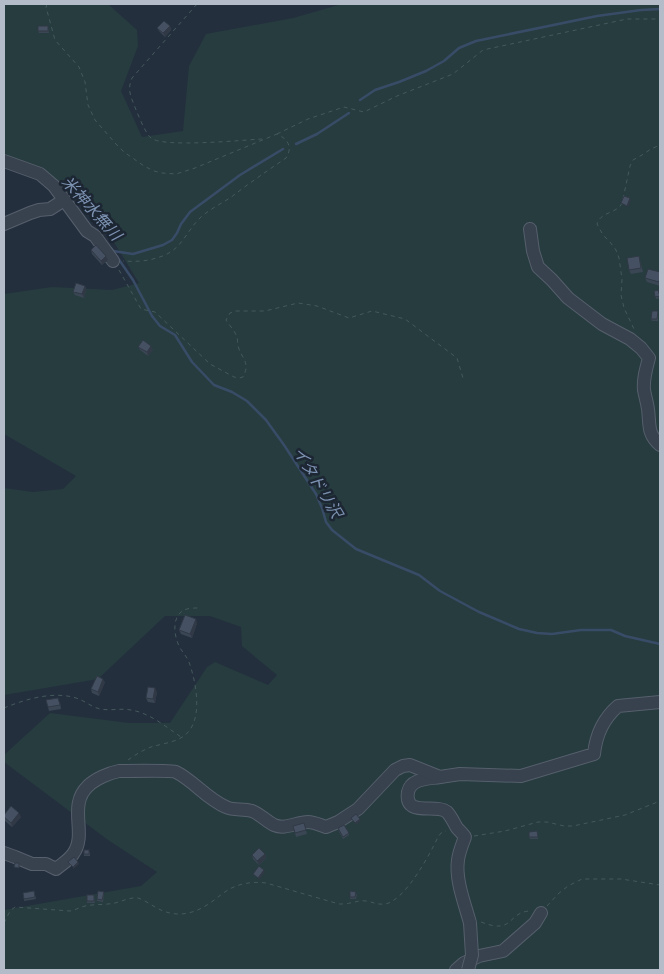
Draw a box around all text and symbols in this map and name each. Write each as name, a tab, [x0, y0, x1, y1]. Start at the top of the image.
water label: 米神水無川	[57, 171, 128, 247]
water label: イタドリ沢	[288, 442, 349, 523]

